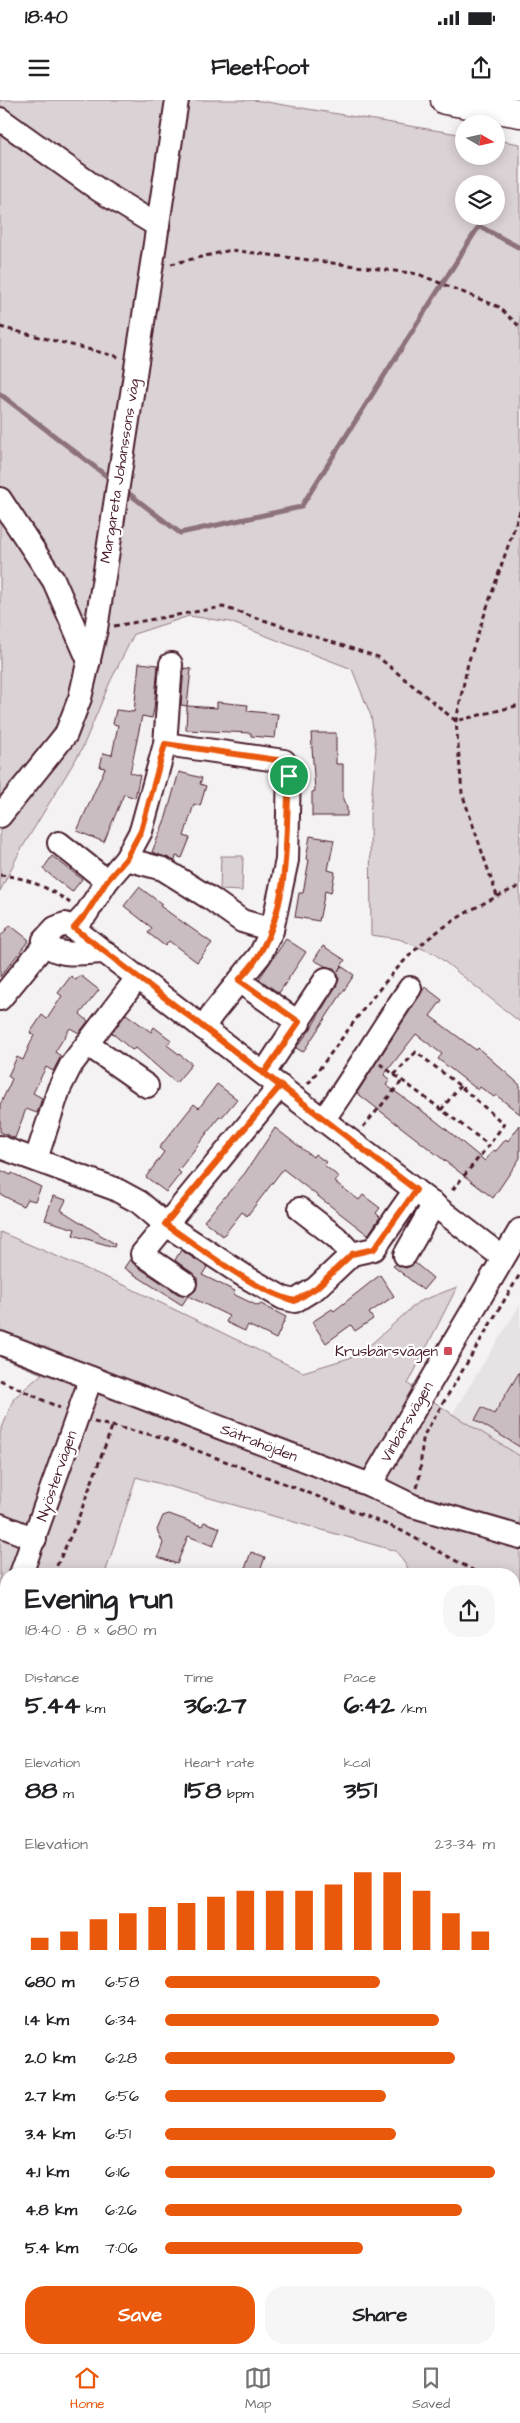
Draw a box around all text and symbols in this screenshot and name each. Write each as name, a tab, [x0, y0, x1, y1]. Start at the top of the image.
text: 18:40	[25, 4, 68, 31]
text: Fleetfoot	[211, 52, 309, 83]
icon: menu	[25, 54, 53, 82]
icon: share	[467, 54, 495, 82]
north arrow	[455, 115, 505, 165]
map controls	[455, 115, 505, 225]
button: layers	[455, 175, 505, 225]
street label: Margareta Johanssons väg	[95, 377, 146, 565]
pin	[268, 755, 310, 797]
icon: arrive	[275, 762, 303, 790]
place label: Krusbärsvägen	[335, 1341, 439, 1363]
marker: Krusbärsvägen	[442, 1345, 454, 1357]
street label: Vinbärsvägen	[375, 1377, 440, 1467]
street label: Sätrahöjden	[217, 1419, 301, 1468]
street label: Nyöstervägen	[32, 1427, 83, 1525]
text: Evening run	[25, 1580, 173, 1619]
button: share	[443, 1585, 495, 1637]
text: 18:40 · 8 × 680 m	[25, 1619, 156, 1641]
text: Distance	[25, 1668, 79, 1688]
text: Time	[184, 1668, 214, 1688]
text: Pace	[344, 1668, 376, 1688]
text: 5.44	[25, 1688, 80, 1723]
text: 36:27	[184, 1688, 247, 1723]
text: 6:42	[344, 1688, 395, 1723]
text: km	[80, 1699, 105, 1719]
text: /km	[395, 1699, 426, 1719]
text: Elevation	[25, 1753, 80, 1773]
text: Heart rate	[184, 1753, 255, 1773]
text: kcal	[344, 1753, 370, 1773]
text: 88	[25, 1773, 57, 1808]
text: 158	[184, 1773, 221, 1808]
text: 351	[344, 1773, 377, 1808]
text: m	[57, 1784, 74, 1804]
text: bpm	[221, 1784, 254, 1804]
text: Elevation	[25, 1833, 88, 1855]
text: 23–34 m	[435, 1833, 495, 1855]
text: 680 m	[25, 1971, 74, 1993]
text: 6:58	[105, 1971, 139, 1993]
text: 1.4 km	[25, 2009, 69, 2031]
text: 6:34	[105, 2009, 137, 2031]
text: 2.0 km	[25, 2047, 75, 2069]
text: 6:28	[105, 2047, 137, 2069]
text: 2.7 km	[25, 2085, 75, 2107]
text: 6:56	[105, 2085, 139, 2107]
text: 3.4 km	[25, 2123, 75, 2145]
text: 6:51	[105, 2123, 131, 2145]
text: 4.1 km	[25, 2161, 69, 2183]
text: 6:16	[105, 2161, 130, 2183]
text: 4.8 km	[25, 2199, 77, 2221]
text: 6:26	[105, 2199, 137, 2221]
text: 5.4 km	[25, 2237, 78, 2259]
text: 7:06	[105, 2237, 138, 2259]
button: Save	[25, 2286, 255, 2344]
button: Share	[265, 2286, 495, 2344]
tab: Home	[70, 2364, 105, 2414]
tab: Map	[244, 2364, 272, 2414]
tab: Saved	[412, 2364, 450, 2414]

